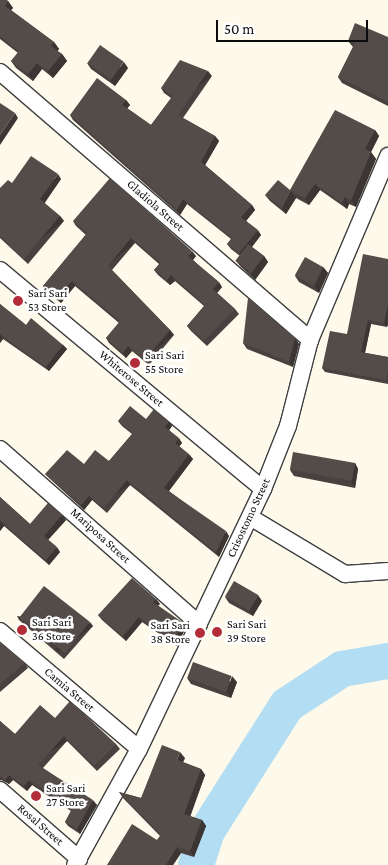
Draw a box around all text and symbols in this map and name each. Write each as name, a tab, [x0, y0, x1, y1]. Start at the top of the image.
scale bar	[218, 10, 370, 42]
text: 50 m	[224, 21, 254, 37]
street label: Gladiola Street	[124, 177, 186, 235]
place label: Sari Sari 53 Store	[28, 287, 67, 315]
marker: Sari Sari 53 Store	[12, 295, 24, 307]
street label: Whiterose Street	[96, 348, 166, 410]
place label: Sari Sari 55 Store	[145, 349, 184, 377]
marker: Sari Sari 55 Store	[129, 357, 141, 369]
street label: Crisostomo Street	[224, 476, 274, 560]
street label: Mariposa Street	[67, 505, 133, 567]
place label: Sari Sari 36 Store	[32, 616, 71, 644]
place label: Sari Sari 39 Store	[227, 618, 266, 646]
place label: Sari Sari 38 Store	[151, 619, 190, 647]
marker: Sari Sari 36 Store	[16, 624, 28, 636]
marker: Sari Sari 39 Store	[211, 626, 223, 638]
marker: Sari Sari 38 Store	[194, 627, 206, 639]
street label: Camia Street	[41, 665, 97, 715]
place label: Sari Sari 27 Store	[46, 782, 85, 810]
marker: Sari Sari 27 Store	[30, 790, 42, 802]
street label: Rosal Street	[14, 801, 66, 849]

